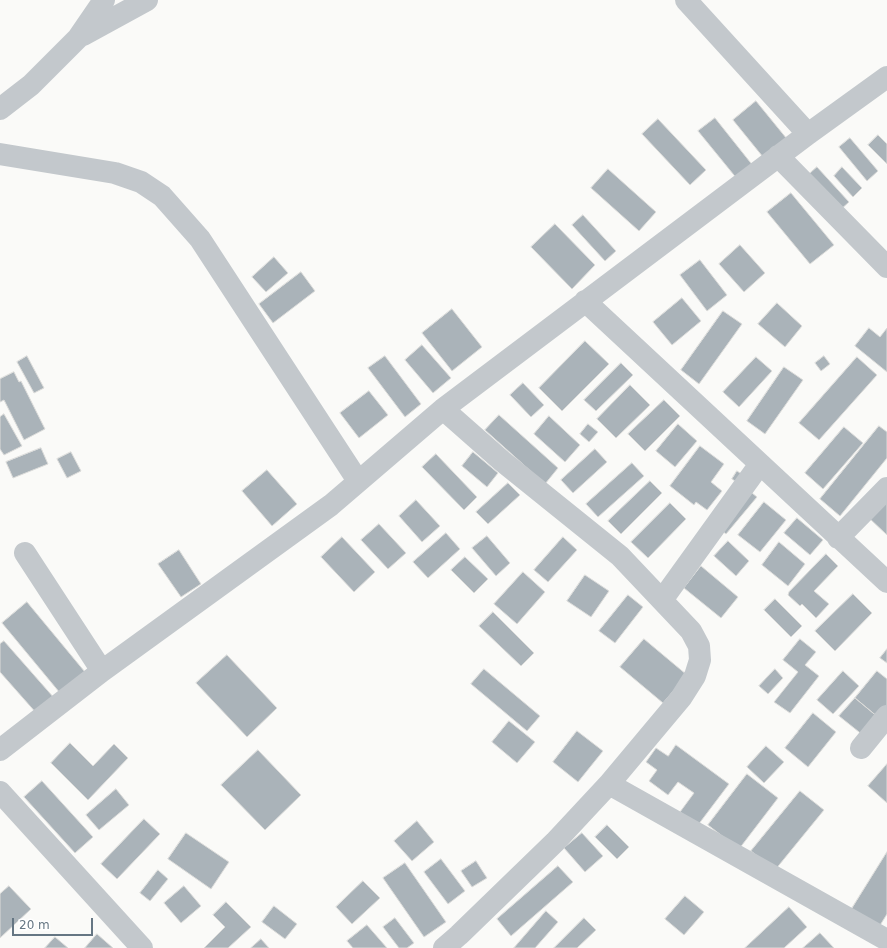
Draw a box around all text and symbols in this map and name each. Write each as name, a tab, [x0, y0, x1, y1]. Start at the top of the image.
scale bar	[14, 910, 95, 936]
text: 20 m	[19, 918, 50, 932]

